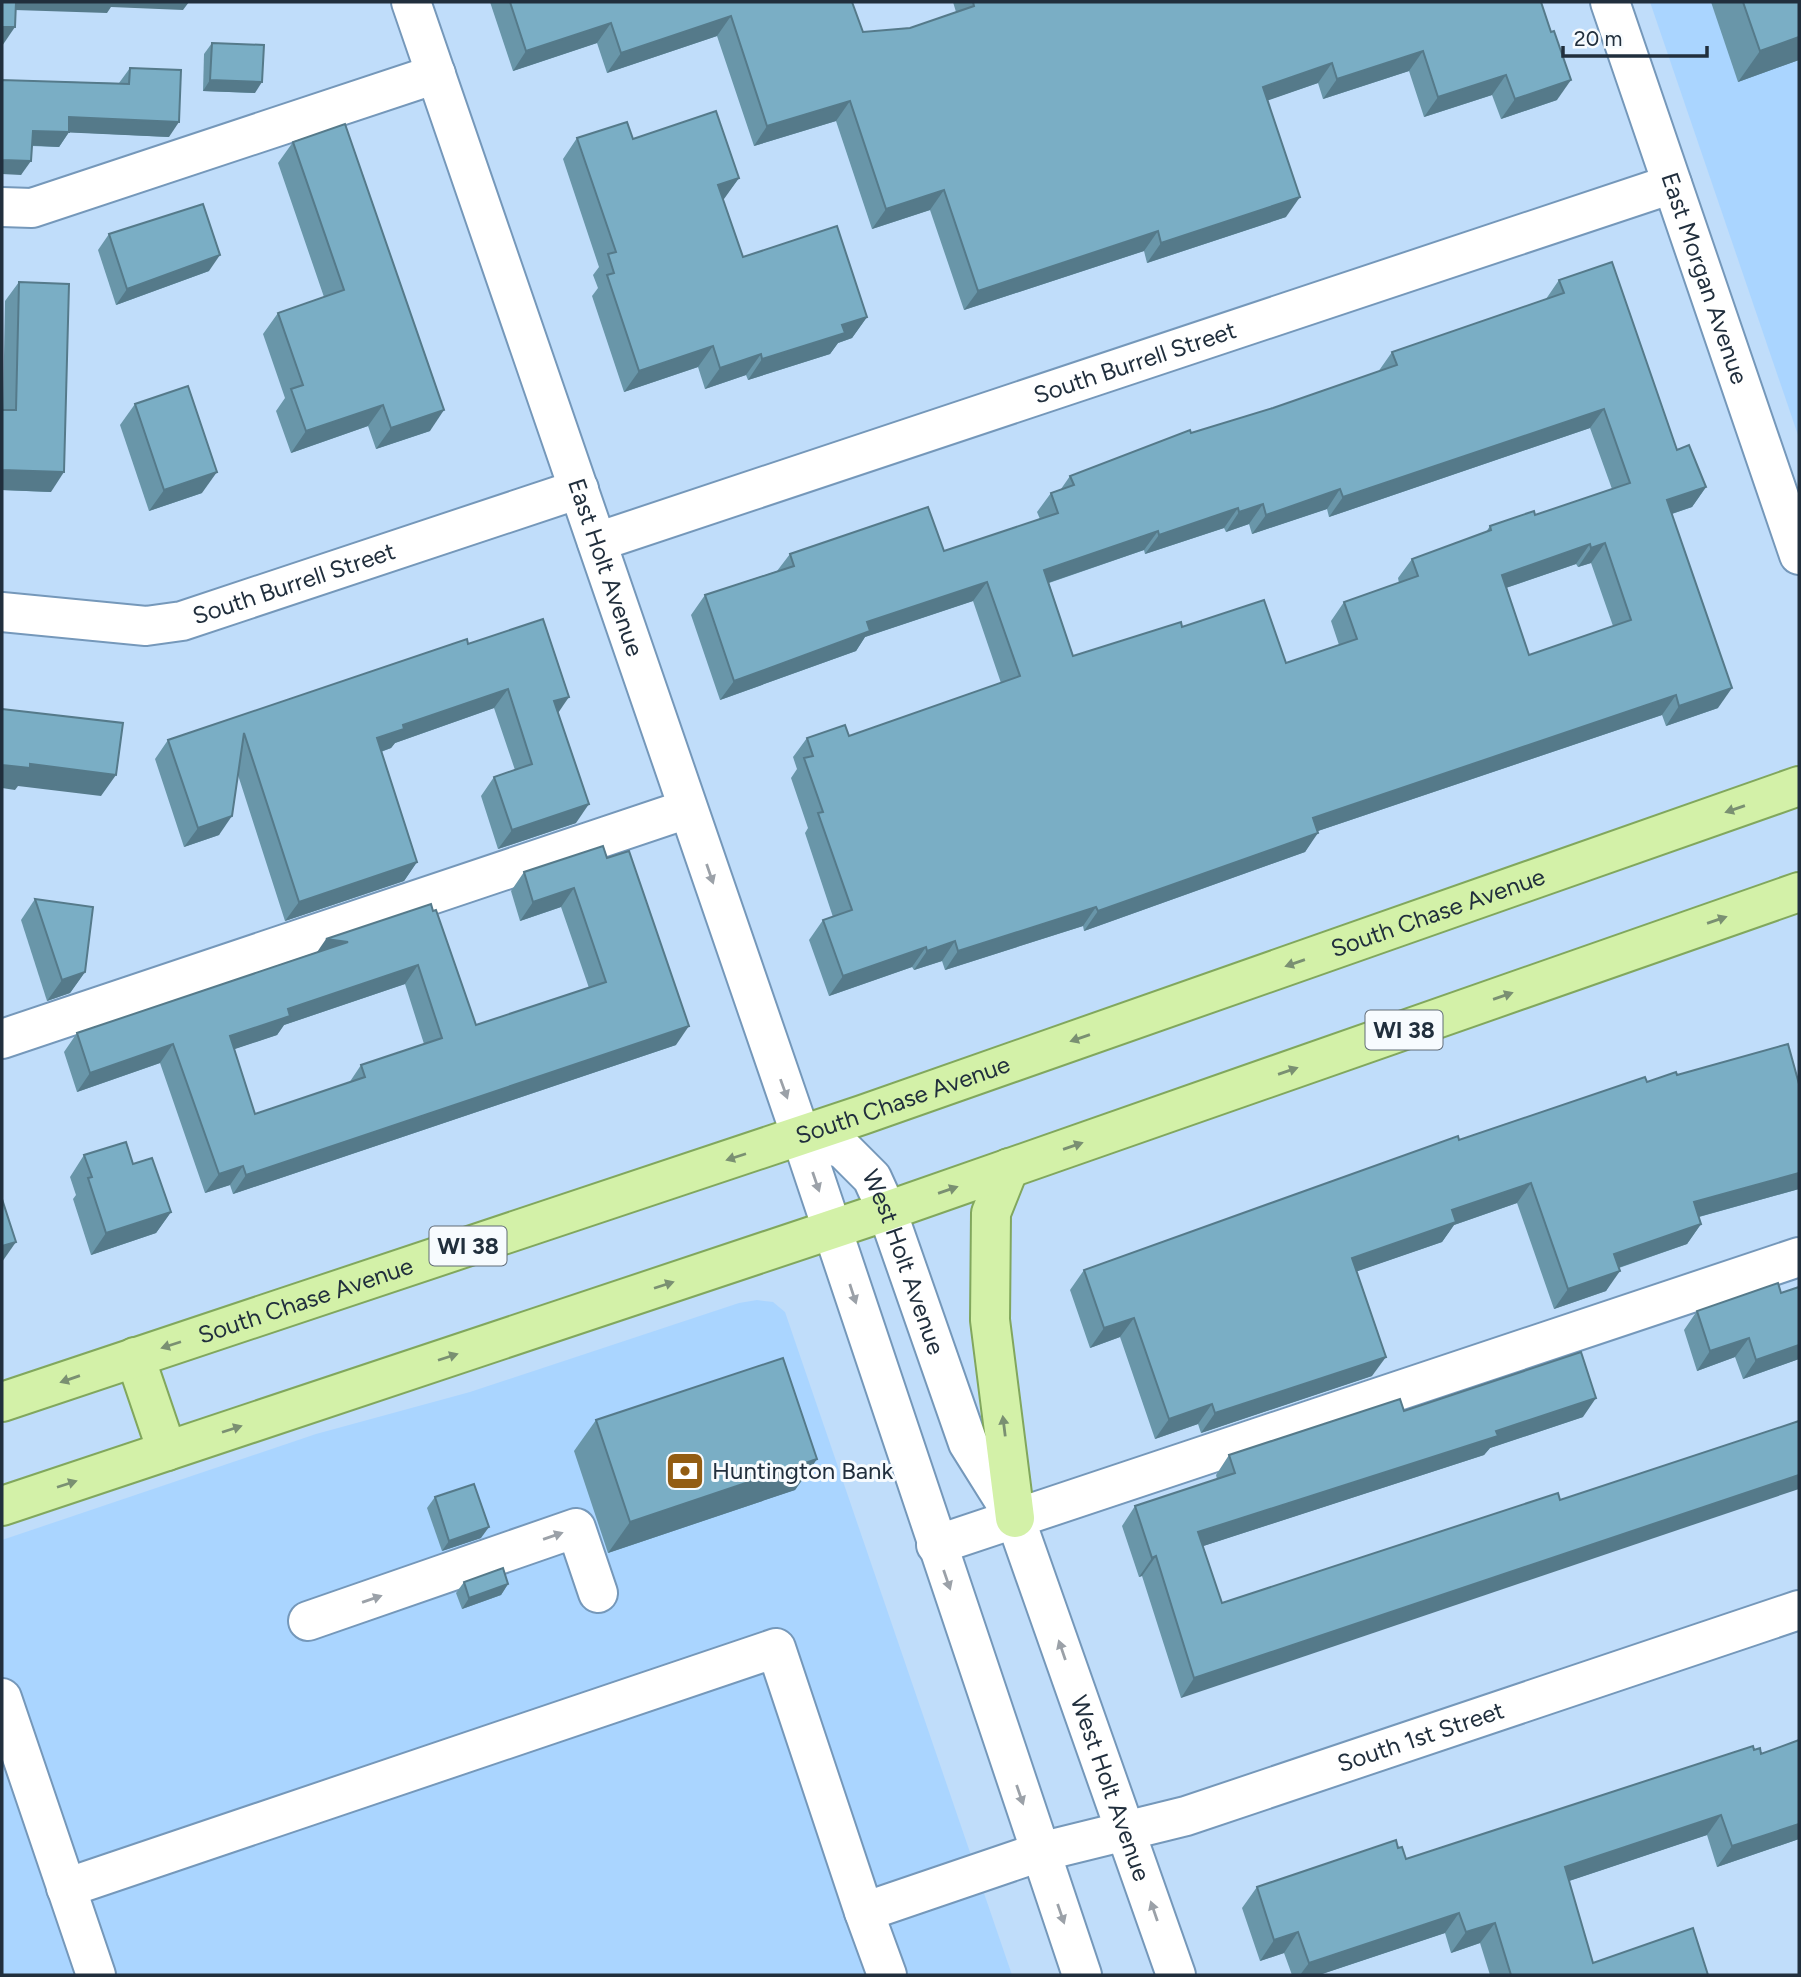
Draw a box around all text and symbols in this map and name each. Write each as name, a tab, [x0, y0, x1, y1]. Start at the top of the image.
scale bar	[1563, 14, 1706, 58]
text: 20 m	[1574, 26, 1622, 51]
street label: East Morgan Avenue	[1655, 168, 1755, 388]
street label: South Burrell Street	[1030, 315, 1240, 410]
street label: East Holt Avenue	[562, 475, 650, 660]
street label: South Burrell Street	[189, 536, 399, 630]
one-way arrow	[1724, 804, 1745, 815]
street label: South Chase Avenue	[1327, 861, 1549, 963]
one-way arrow	[705, 863, 716, 884]
one-way arrow	[1707, 914, 1728, 925]
one-way arrow	[1284, 958, 1305, 969]
one-way arrow	[1492, 990, 1513, 1001]
road number: WI 38	[1366, 1010, 1442, 1050]
one-way arrow	[1070, 1033, 1091, 1044]
street label: South Chase Avenue	[792, 1049, 1014, 1150]
one-way arrow	[1278, 1065, 1299, 1076]
one-way arrow	[779, 1078, 790, 1099]
one-way arrow	[1063, 1140, 1084, 1151]
one-way arrow	[725, 1152, 746, 1163]
street label: West Holt Avenue	[856, 1165, 951, 1358]
one-way arrow	[811, 1172, 822, 1193]
one-way arrow	[938, 1184, 959, 1195]
road number: WI 38	[430, 1226, 506, 1266]
street label: South Chase Avenue	[194, 1251, 417, 1350]
one-way arrow	[653, 1279, 674, 1290]
one-way arrow	[849, 1284, 859, 1305]
one-way arrow	[161, 1340, 182, 1351]
one-way arrow	[437, 1351, 458, 1362]
one-way arrow	[60, 1374, 81, 1385]
one-way arrow	[998, 1415, 1009, 1437]
one-way arrow	[222, 1423, 243, 1434]
bank icon: Huntington Bank	[664, 1450, 706, 1492]
place label: Huntington Bank	[712, 1456, 893, 1485]
one-way arrow	[56, 1478, 77, 1489]
one-way arrow	[542, 1530, 563, 1541]
one-way arrow	[943, 1569, 953, 1590]
one-way arrow	[362, 1593, 383, 1604]
one-way arrow	[1056, 1639, 1067, 1660]
street label: West Holt Avenue	[1065, 1691, 1157, 1885]
street label: South 1st Street	[1334, 1695, 1508, 1778]
one-way arrow	[1015, 1785, 1026, 1806]
one-way arrow	[1148, 1900, 1159, 1921]
one-way arrow	[1056, 1903, 1067, 1924]

